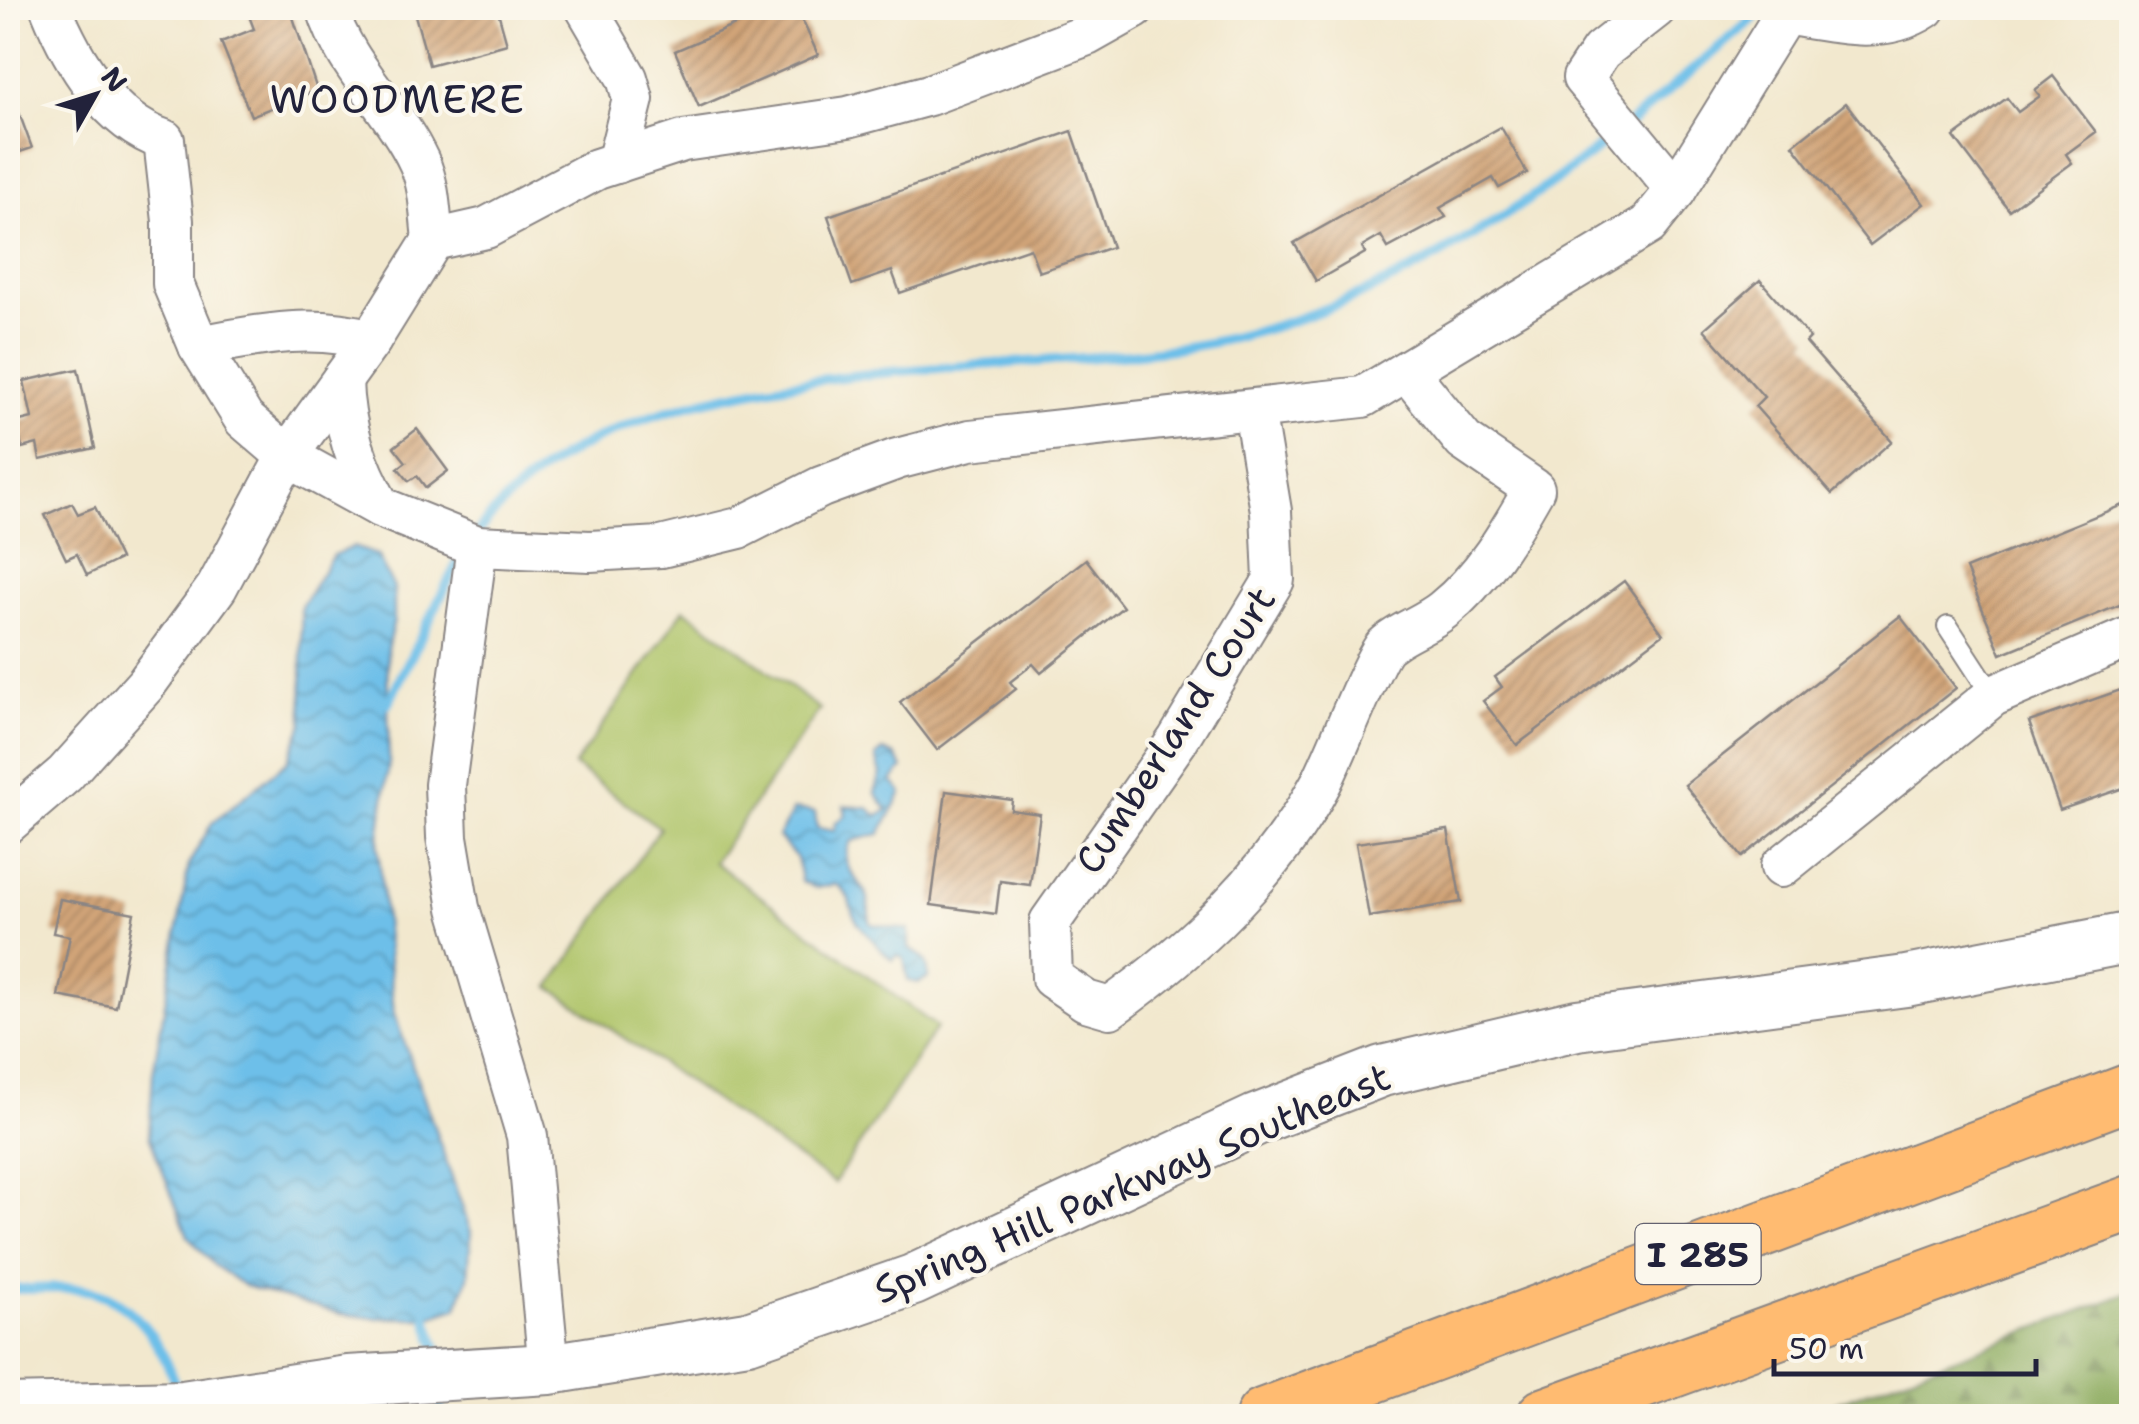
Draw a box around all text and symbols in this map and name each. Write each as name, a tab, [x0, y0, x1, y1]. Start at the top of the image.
north arrow	[45, 45, 145, 145]
text: N	[93, 59, 136, 100]
district label: WOODMERE	[269, 72, 527, 126]
street label: Cumberland Court	[1063, 577, 1287, 883]
street label: Spring Hill Parkway Southeast	[866, 1051, 1398, 1315]
road number: I 285	[1636, 1224, 1760, 1284]
scale bar	[1774, 1314, 2036, 1376]
text: 50 m	[1789, 1328, 1864, 1369]

